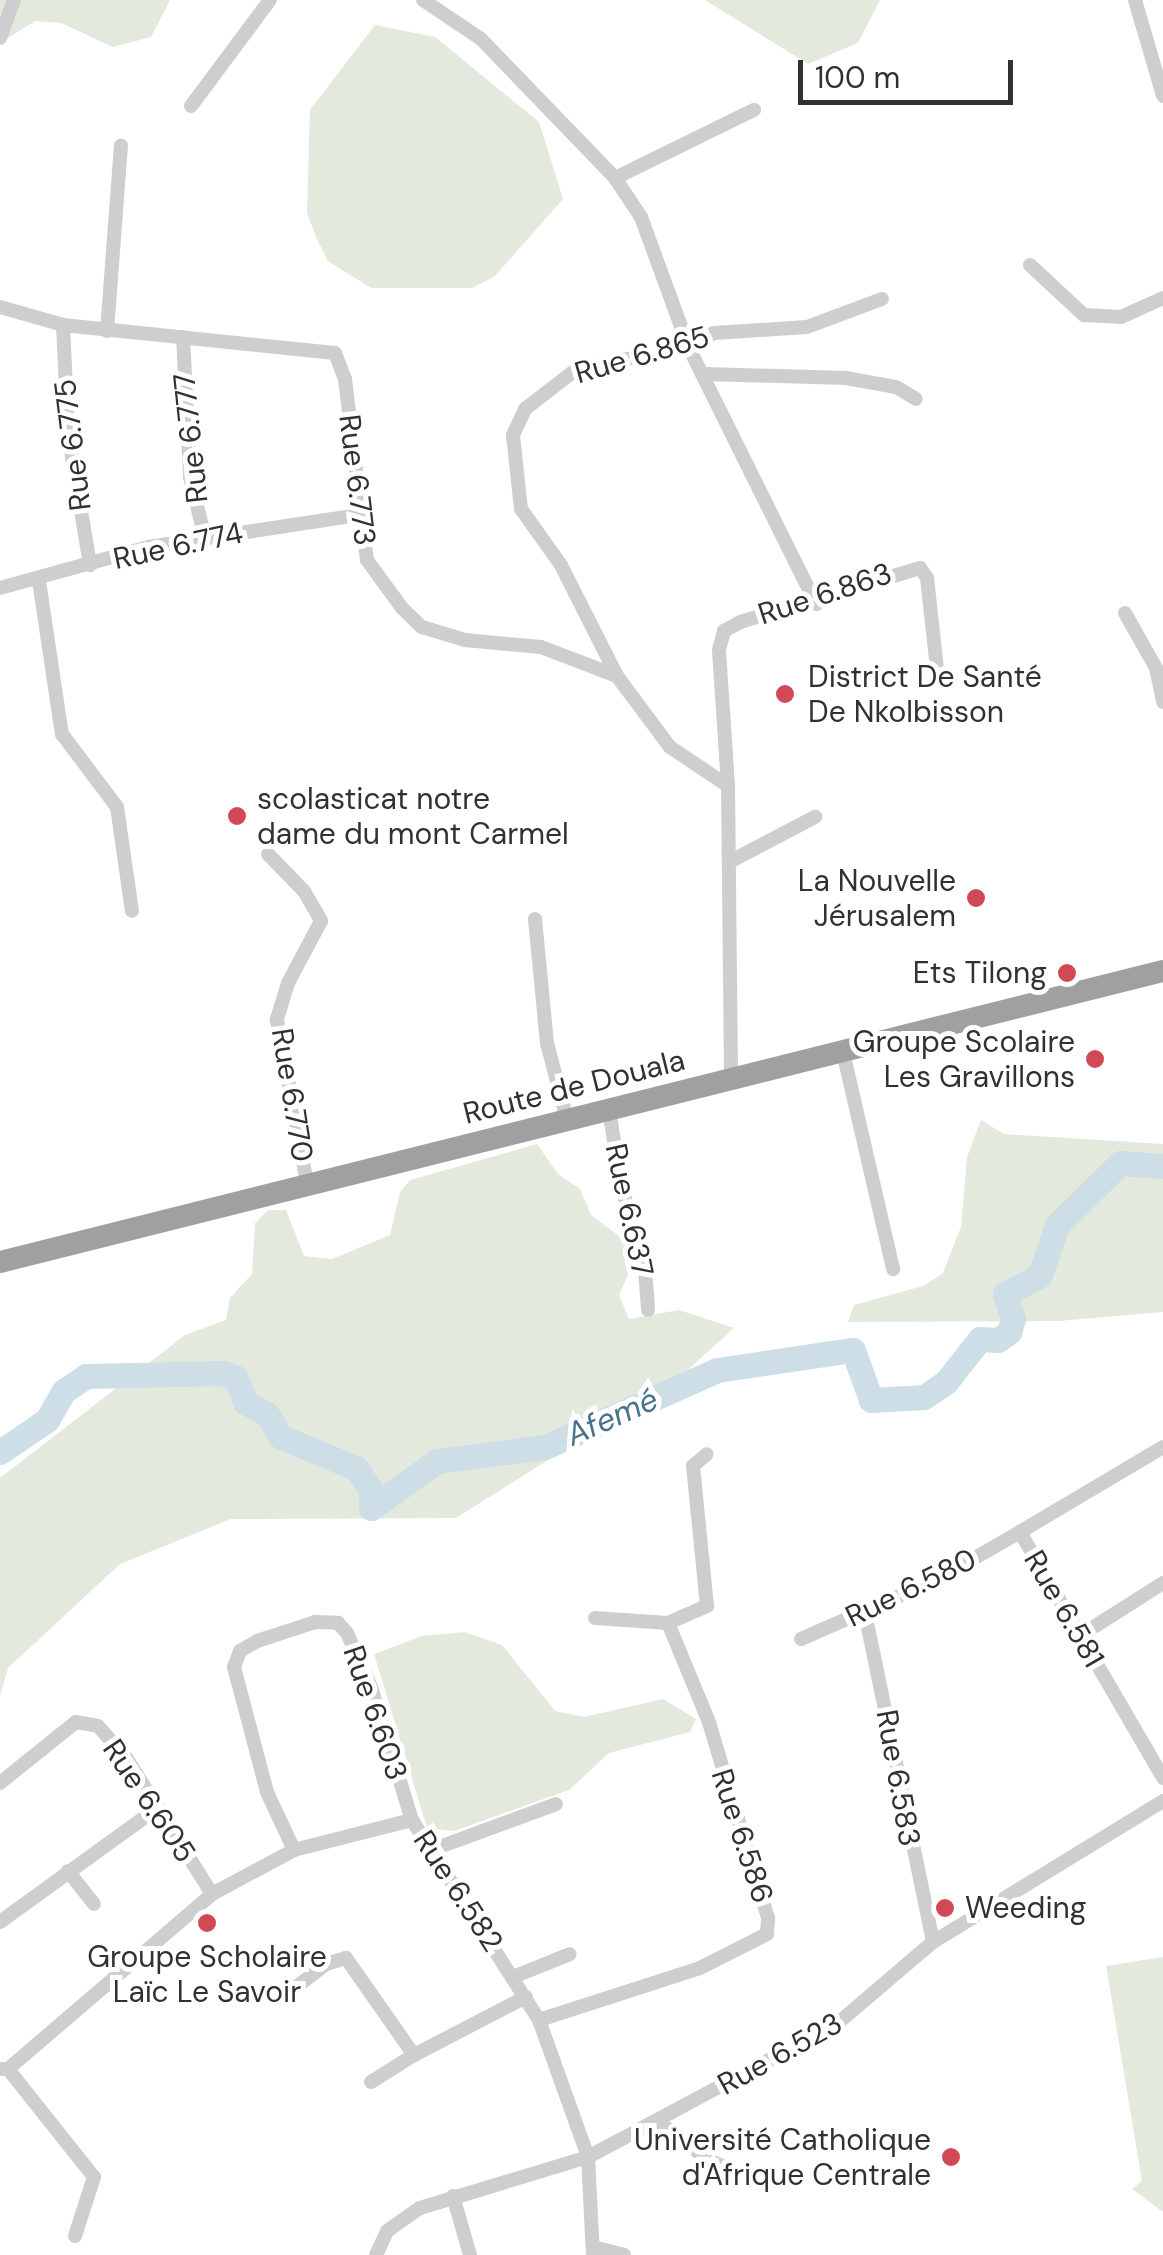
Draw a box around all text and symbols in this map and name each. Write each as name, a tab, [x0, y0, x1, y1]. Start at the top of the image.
scale bar	[803, 40, 1018, 102]
text: 100 m	[815, 58, 900, 97]
street label: Rue 6.865	[571, 319, 713, 391]
street label: Rue 6.777	[166, 371, 216, 505]
street label: Rue 6.775	[47, 377, 99, 513]
street label: Rue 6.773	[331, 412, 383, 548]
street label: Rue 6.774	[110, 515, 246, 577]
street label: Rue 6.863	[754, 555, 896, 633]
place label: District De Santé De Nkolbisson	[808, 659, 1042, 730]
marker: District De Santé De Nkolbisson	[772, 681, 798, 707]
place label: scolasticat notre dame du mont Carmel	[257, 781, 569, 852]
marker: scolasticat notre dame du mont Carmel	[226, 805, 248, 827]
place label: La Nouvelle Jérusalem	[798, 863, 956, 934]
marker: La Nouvelle Jérusalem	[965, 887, 987, 909]
place label: Ets Tilong	[913, 955, 1047, 991]
marker: Ets Tilong	[1056, 962, 1078, 984]
place label: Groupe Scolaire Les Gravillons	[853, 1024, 1075, 1094]
street label: Rue 6.770	[264, 1026, 320, 1164]
street label: Route de Douala	[459, 1042, 689, 1132]
marker: Groupe Scolaire Les Gravillons	[1084, 1048, 1106, 1070]
street label: Rue 6.637	[597, 1140, 661, 1280]
water label: Afemé	[560, 1380, 664, 1454]
street label: Rue 6.580	[840, 1541, 982, 1635]
street label: Rue 6.581	[1016, 1544, 1112, 1674]
street label: Rue 6.603	[335, 1641, 415, 1785]
street label: Rue 6.583	[868, 1707, 928, 1849]
street label: Rue 6.605	[95, 1733, 203, 1869]
street label: Rue 6.586	[703, 1764, 781, 1908]
street label: Rue 6.582	[406, 1824, 510, 1958]
place label: Weeding	[965, 1890, 1087, 1926]
marker: Weeding	[934, 1897, 956, 1919]
marker: Groupe Scholaire Laïc Le Savoir	[196, 1912, 218, 1934]
place label: Groupe Scholaire Laïc Le Savoir	[87, 1939, 327, 2010]
street label: Rue 6.523	[712, 2005, 848, 2103]
place label: Université Catholique d'Afrique Centrale	[634, 2122, 931, 2192]
marker: Université Catholique d'Afrique Centrale	[940, 2146, 962, 2168]

